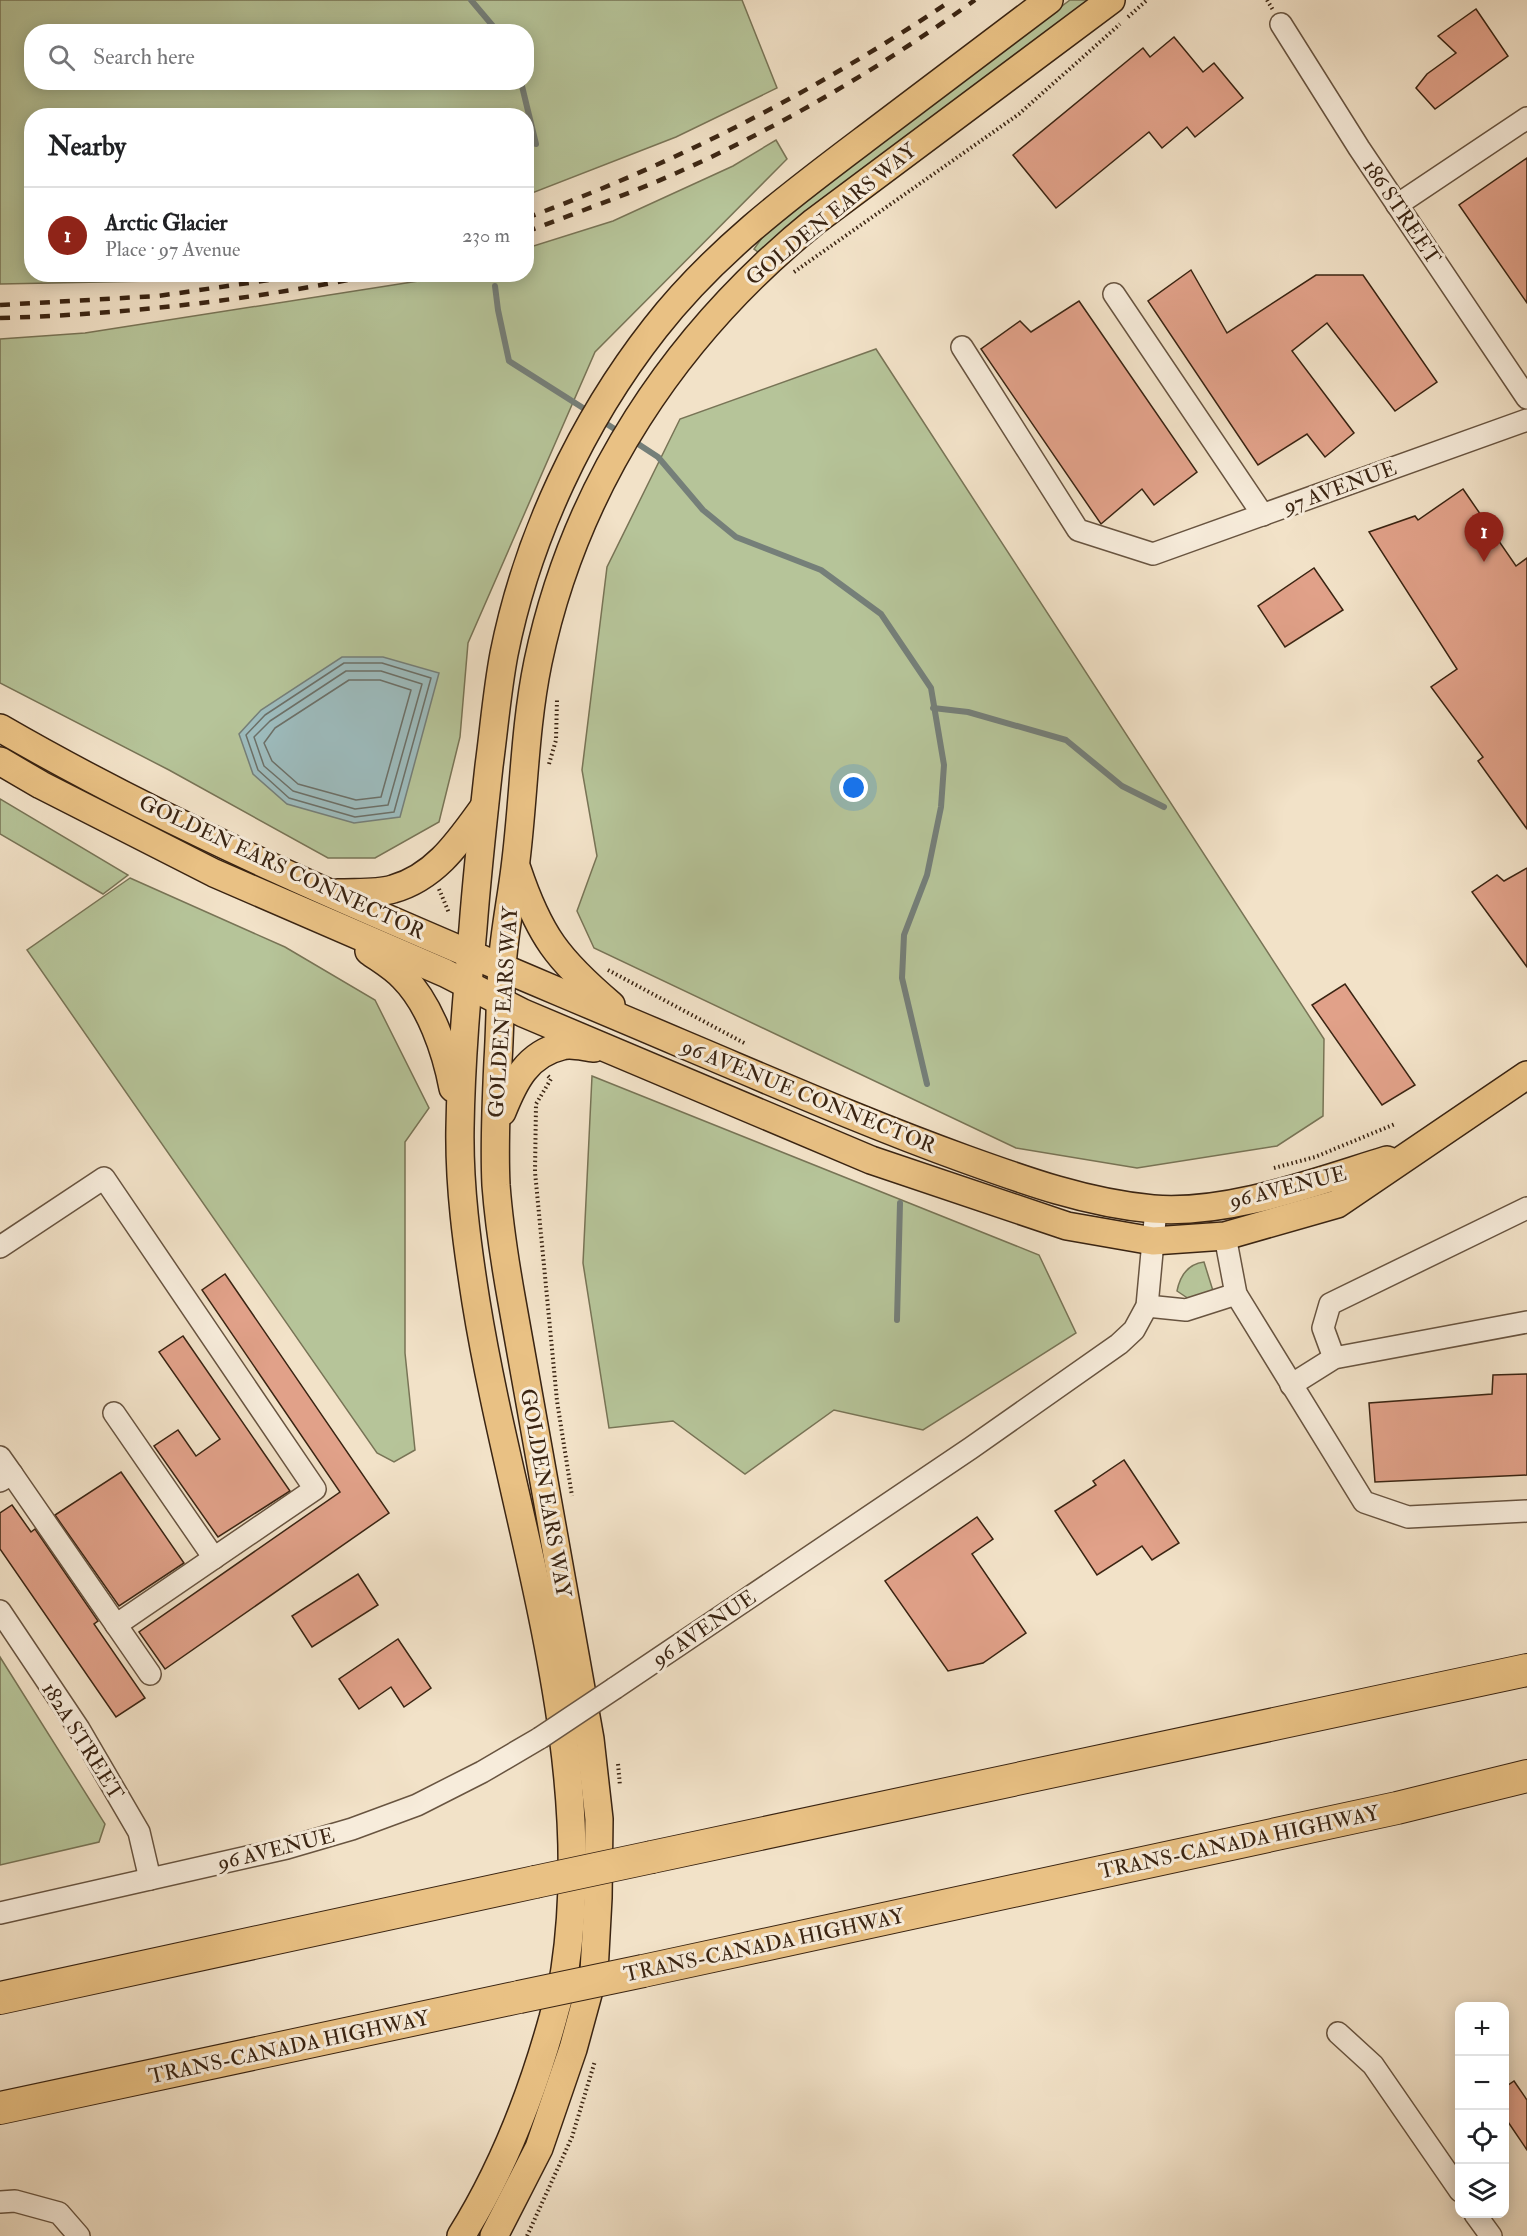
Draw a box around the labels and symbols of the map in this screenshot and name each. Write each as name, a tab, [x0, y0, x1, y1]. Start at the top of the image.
street label: GOLDEN EARS WAY	[740, 137, 923, 292]
street label: 186 STREET	[1357, 155, 1447, 270]
street label: 97 AVENUE	[1278, 455, 1400, 521]
pin: 1	[1464, 512, 1504, 562]
your location	[839, 773, 868, 802]
street label: GOLDEN EARS CONNECTOR	[135, 789, 430, 946]
street label: GOLDEN EARS WAY	[483, 905, 524, 1119]
street label: 96 AVENUE CONNECTOR	[676, 1032, 941, 1160]
street label: 96 AVENUE	[1225, 1160, 1349, 1215]
street label: GOLDEN EARS WAY	[514, 1386, 577, 1600]
street label: 96 AVENUE	[646, 1584, 761, 1674]
street label: 182A STREET	[36, 1677, 130, 1806]
street label: TRANS-CANADA HIGHWAY	[1096, 1799, 1382, 1885]
street label: 96 AVENUE	[213, 1822, 337, 1877]
street label: TRANS-CANADA HIGHWAY	[621, 1902, 907, 1988]
street label: TRANS-CANADA HIGHWAY	[146, 2004, 432, 2090]

